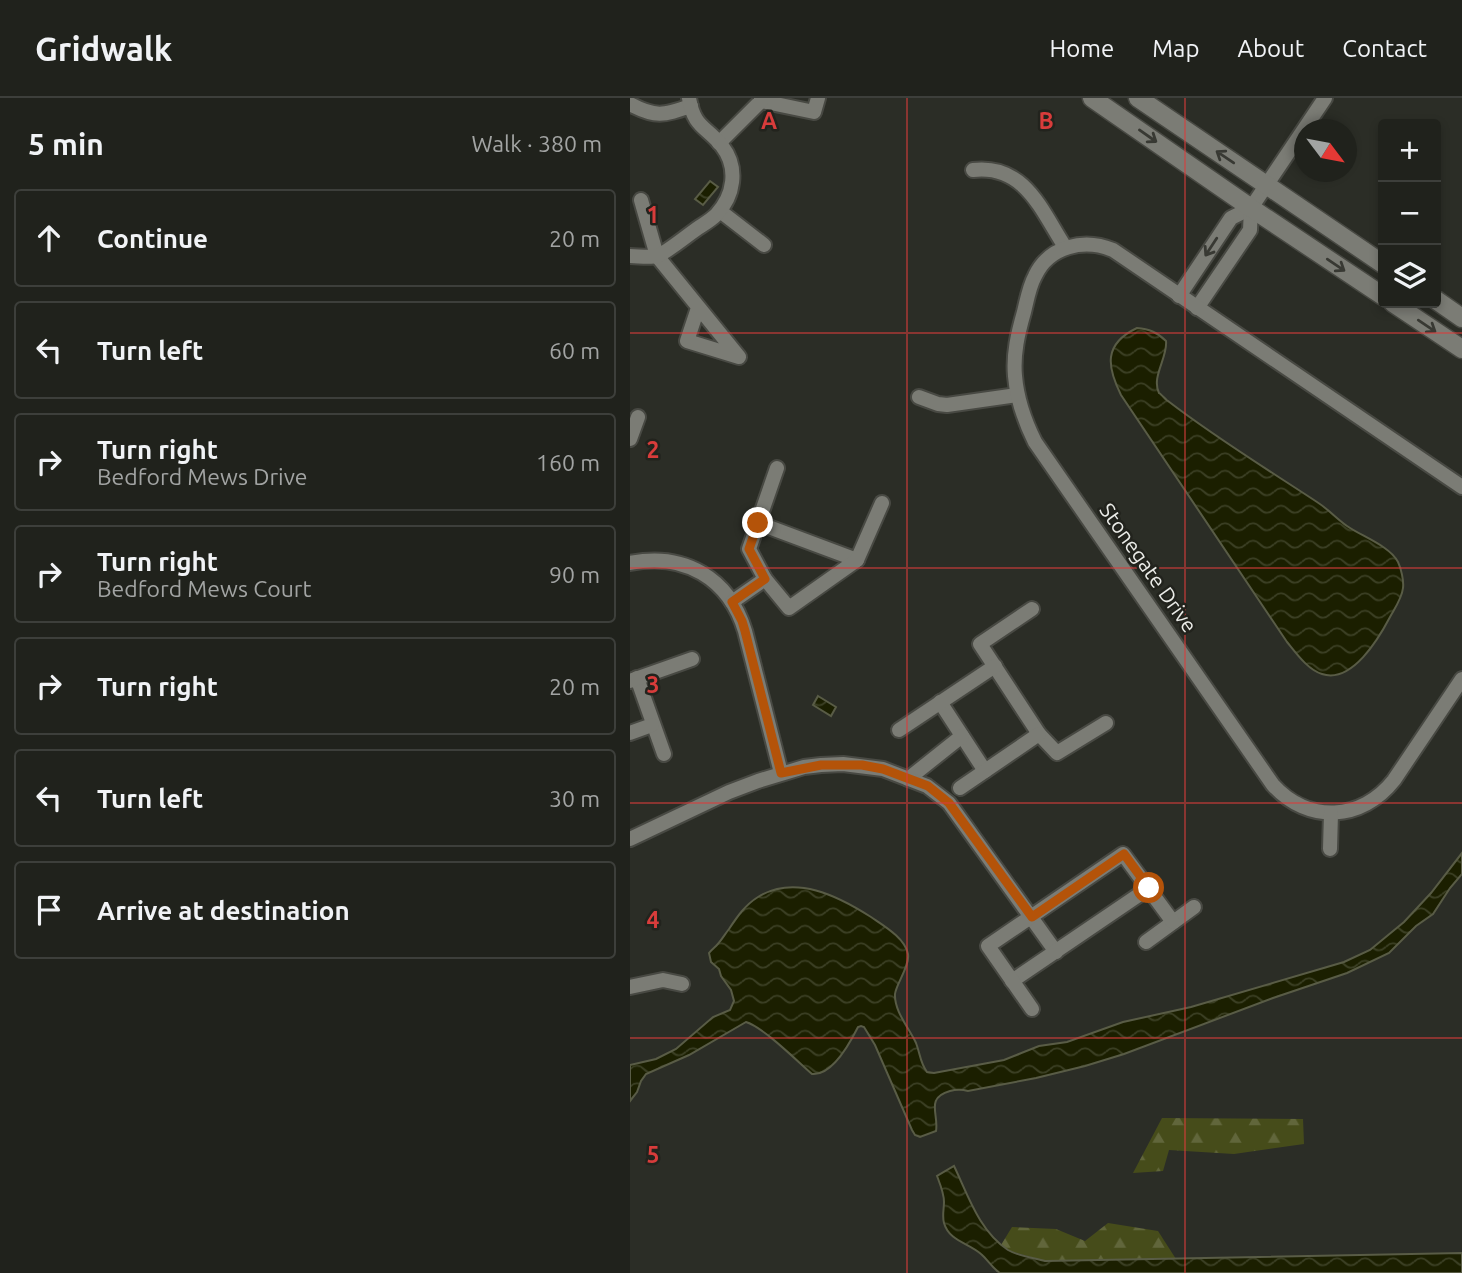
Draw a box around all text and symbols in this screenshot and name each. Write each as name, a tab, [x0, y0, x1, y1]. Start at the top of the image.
text: Gridwalk	[35, 30, 172, 67]
text: Home	[1049, 35, 1114, 62]
text: Map	[1152, 35, 1199, 62]
text: About	[1237, 35, 1304, 62]
text: Contact	[1342, 35, 1427, 62]
text: A	[761, 108, 777, 133]
text: B	[1038, 108, 1054, 133]
north arrow	[1294, 119, 1357, 182]
map controls	[1378, 119, 1441, 308]
button: +	[1378, 119, 1441, 182]
text: 5 min	[28, 127, 104, 161]
one-way arrow	[1138, 129, 1157, 143]
text: Walk · 380 m	[471, 131, 602, 156]
one-way arrow	[1216, 150, 1236, 164]
button: −	[1378, 182, 1441, 245]
text: 1	[647, 202, 659, 227]
icon: ahead	[30, 219, 68, 257]
text: Continue	[97, 224, 208, 253]
text: 20 m	[549, 226, 600, 251]
one-way arrow	[1204, 237, 1218, 257]
button: layers	[1378, 245, 1441, 308]
one-way arrow	[1326, 257, 1345, 272]
one-way arrow	[1417, 319, 1437, 333]
icon: left	[30, 331, 68, 369]
text: Turn left	[97, 336, 203, 365]
text: 60 m	[549, 338, 600, 363]
text: Turn right	[97, 435, 218, 464]
text: 2	[647, 437, 659, 462]
icon: right	[30, 443, 68, 481]
text: 160 m	[536, 450, 600, 475]
text: Bedford Mews Drive	[97, 464, 308, 489]
street label: Stonegate Drive	[1095, 498, 1202, 637]
route end	[742, 507, 773, 538]
text: Turn right	[97, 547, 218, 576]
icon: right	[30, 555, 68, 593]
text: 90 m	[549, 562, 600, 587]
text: Bedford Mews Court	[97, 576, 312, 601]
icon: right	[30, 667, 68, 705]
text: Turn right	[97, 672, 218, 701]
text: 3	[647, 672, 659, 697]
text: 20 m	[549, 674, 600, 699]
icon: left	[30, 779, 68, 817]
text: Turn left	[97, 784, 203, 813]
text: 30 m	[549, 786, 600, 811]
route start	[1133, 872, 1164, 903]
icon: arrive	[30, 891, 68, 929]
text: Arrive at destination	[97, 896, 350, 925]
text: 4	[647, 907, 660, 932]
text: 5	[647, 1142, 659, 1167]

